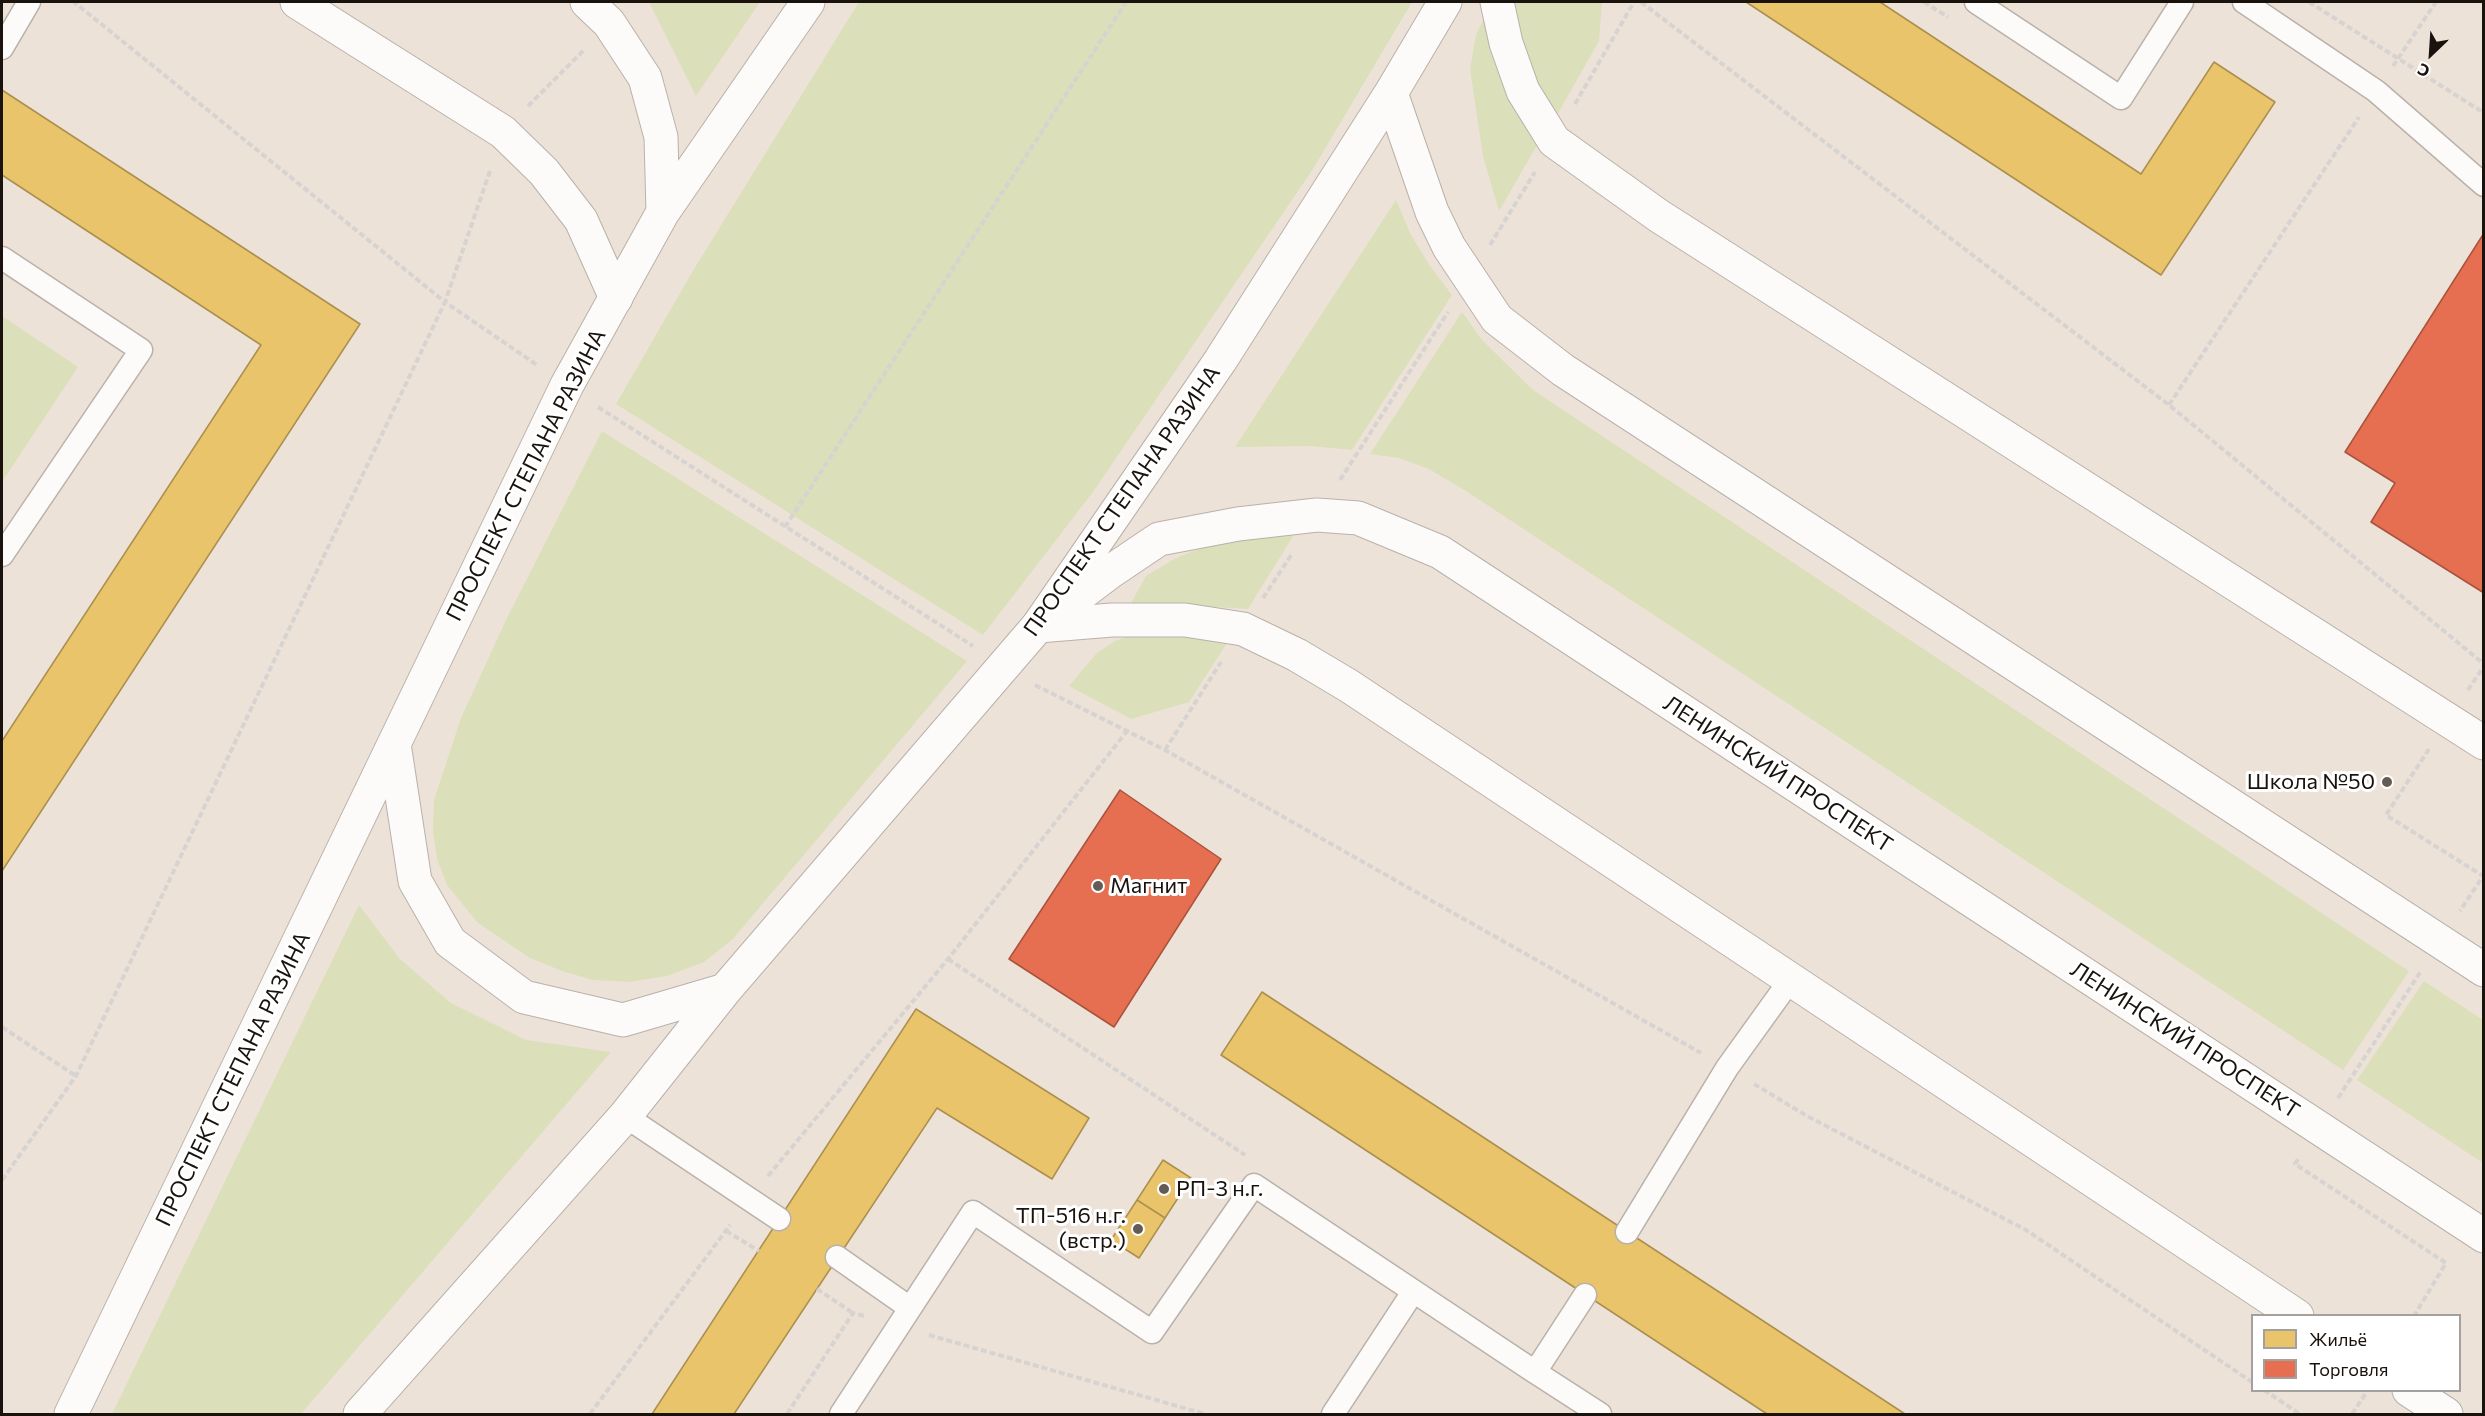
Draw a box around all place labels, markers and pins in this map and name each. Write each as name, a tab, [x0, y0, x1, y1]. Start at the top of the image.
place label: Школа №50	[2247, 769, 2375, 795]
marker: Школа №50	[2380, 775, 2394, 789]
place label: Магнит	[1110, 873, 1187, 899]
marker: Магнит	[1091, 879, 1105, 893]
place label: РП-3 н.г.	[1176, 1176, 1263, 1202]
marker: РП-3 н.г.	[1157, 1182, 1171, 1196]
place label: ТП-516 н.г. (встр.)	[1016, 1203, 1126, 1254]
marker: ТП-516 н.г. (встр.)	[1131, 1222, 1145, 1236]

